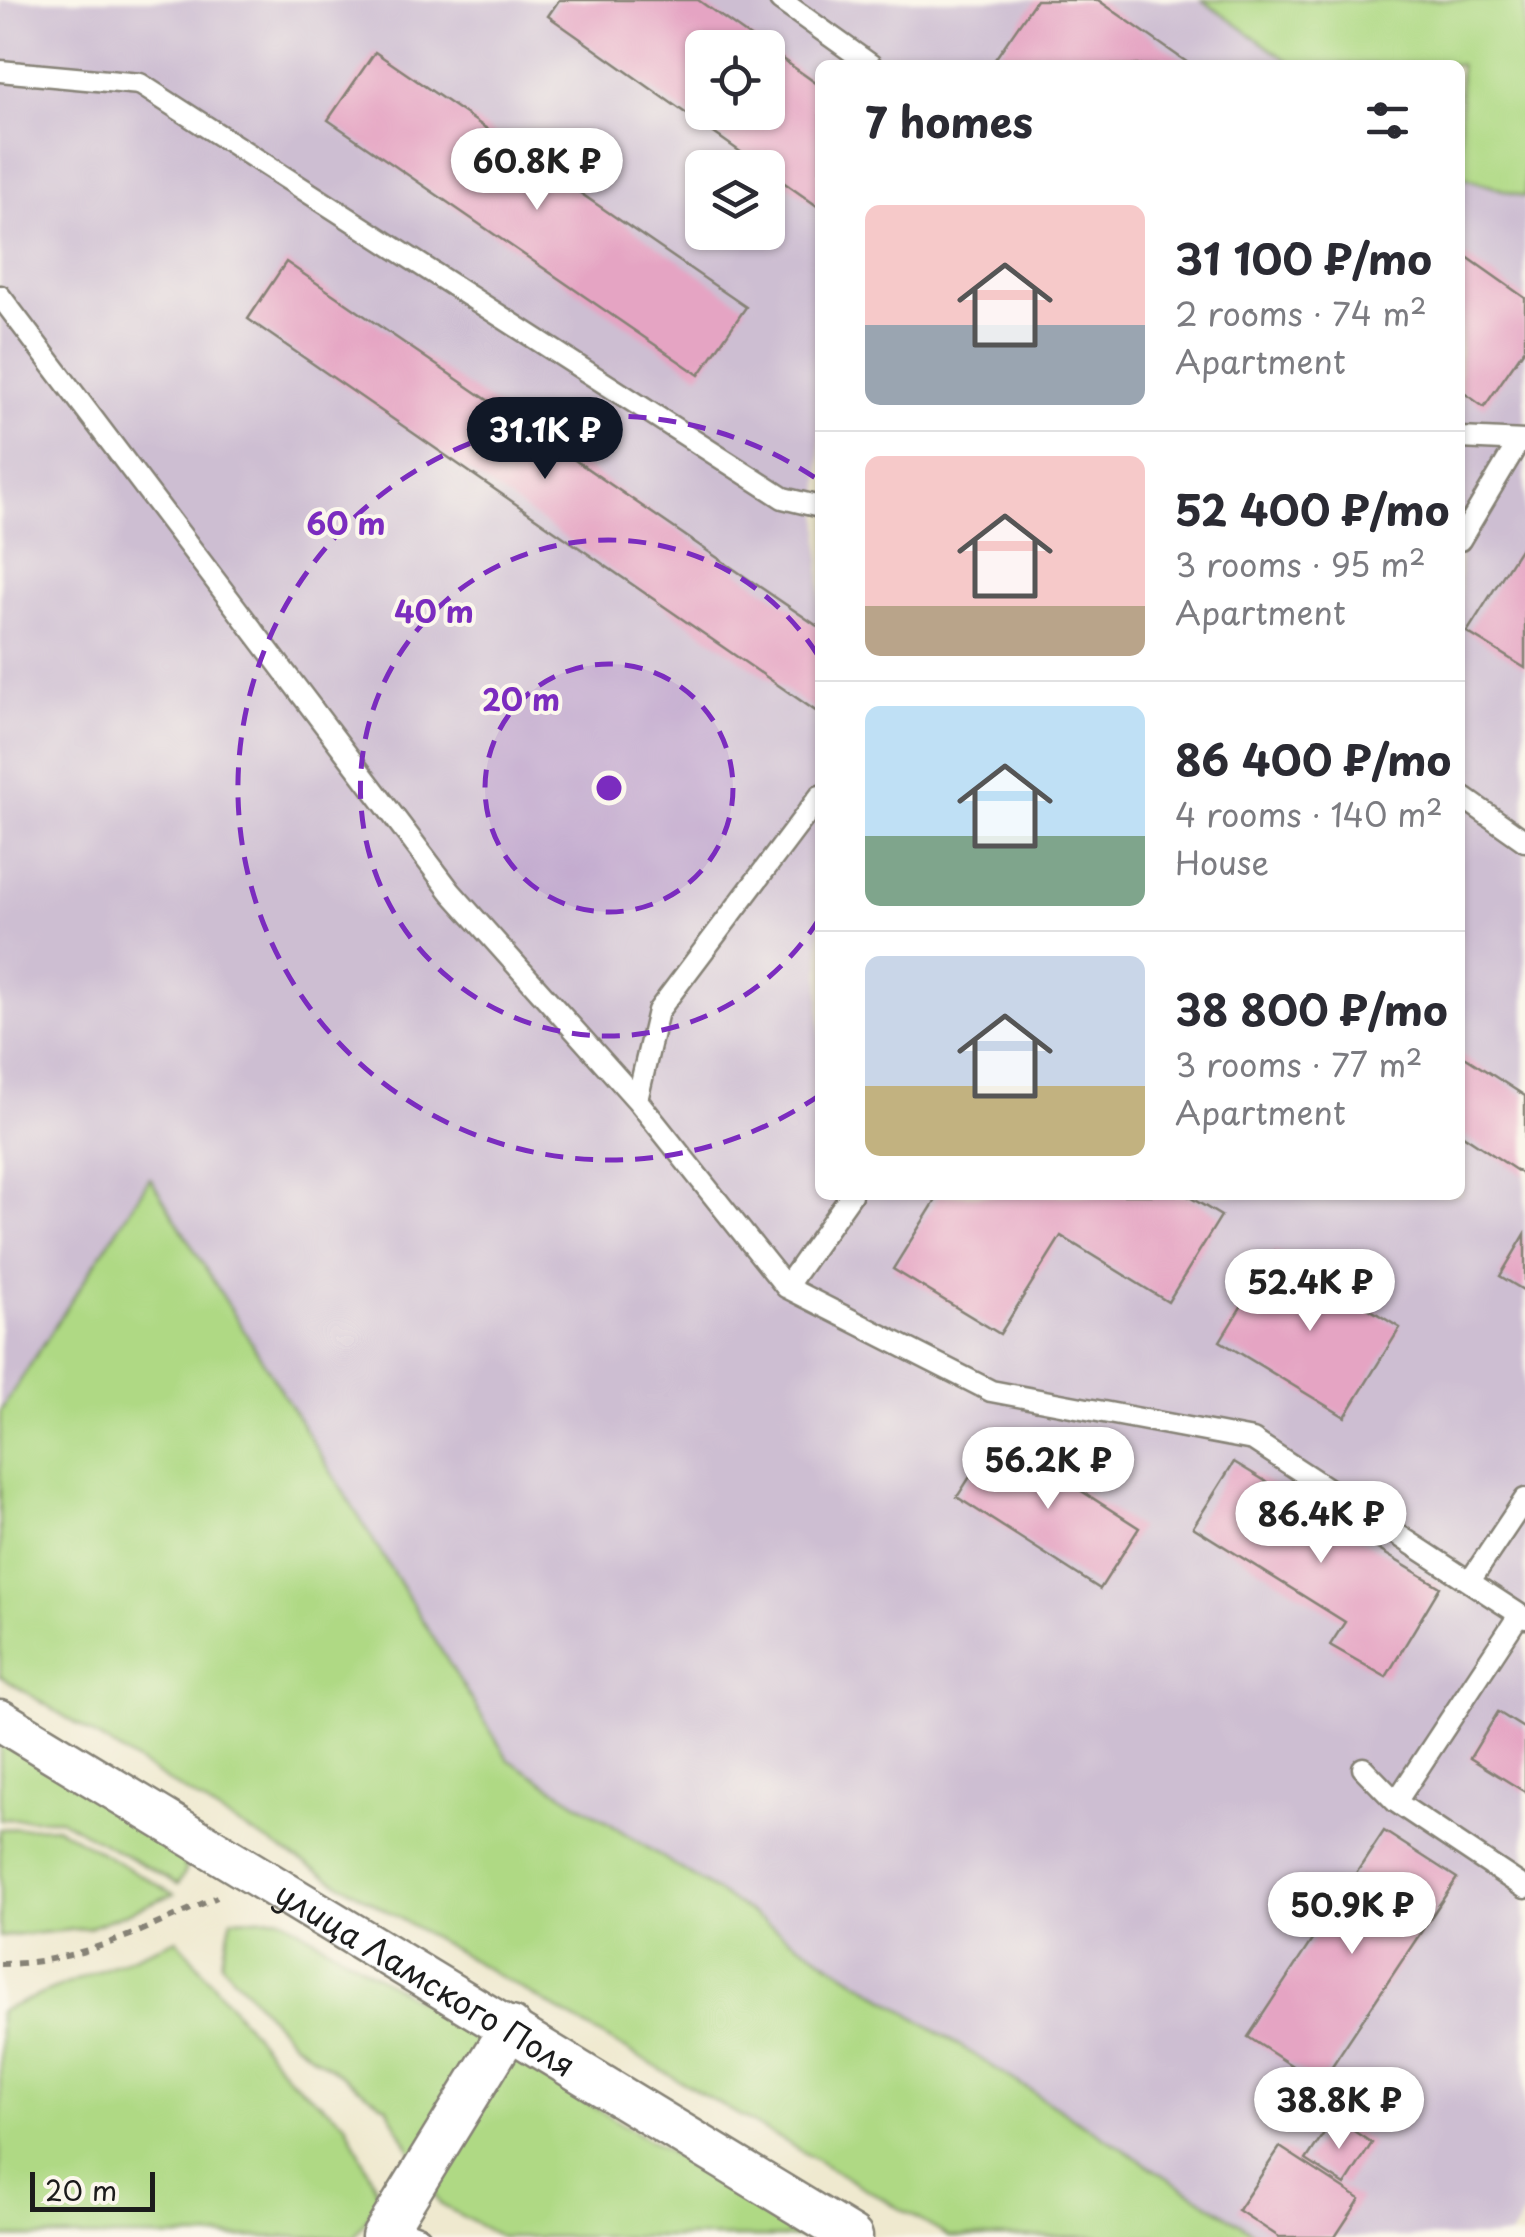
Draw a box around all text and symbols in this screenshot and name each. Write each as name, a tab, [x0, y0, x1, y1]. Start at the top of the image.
map controls	[685, 30, 785, 250]
button: locate	[685, 30, 785, 130]
text: 7 homes	[865, 89, 1033, 152]
icon: filters	[1360, 93, 1415, 148]
pin: 60.8K ₽	[445, 128, 629, 213]
text: 60.8K ₽	[473, 136, 601, 184]
button: layers	[685, 150, 785, 250]
text: 31 100 ₽/mo	[1175, 226, 1432, 289]
icon: home	[945, 245, 1065, 365]
text: 2 rooms · 74 m²	[1175, 289, 1427, 337]
text: Apartment	[1175, 337, 1346, 385]
pin: 31.1K ₽	[453, 397, 637, 482]
text: 31.1K ₽	[489, 405, 601, 453]
text: 52 400 ₽/mo	[1175, 477, 1449, 540]
icon: home	[945, 496, 1065, 616]
text: 60 m	[306, 500, 386, 545]
text: 3 rooms · 95 m²	[1175, 540, 1426, 588]
text: 40 m	[394, 588, 474, 633]
text: Apartment	[1175, 588, 1346, 636]
text: 20 m	[482, 676, 560, 721]
text: 86 400 ₽/mo	[1175, 727, 1451, 790]
icon: home	[945, 746, 1065, 866]
centre of rings	[591, 770, 627, 806]
text: 4 rooms · 140 m²	[1175, 790, 1443, 838]
text: House	[1175, 838, 1269, 886]
text: 38 800 ₽/mo	[1175, 977, 1448, 1040]
icon: home	[945, 996, 1065, 1116]
text: 3 rooms · 77 m²	[1175, 1040, 1423, 1088]
text: Apartment	[1175, 1088, 1346, 1136]
pin: 52.4K ₽	[1218, 1249, 1402, 1334]
text: 52.4K ₽	[1247, 1257, 1373, 1305]
pin: 56.2K ₽	[956, 1427, 1140, 1512]
text: 56.2K ₽	[984, 1435, 1112, 1483]
pin: 86.4K ₽	[1229, 1481, 1413, 1566]
text: 86.4K ₽	[1257, 1489, 1385, 1537]
street label: улица Ламского Поля	[267, 1869, 585, 2088]
pin: 50.9K ₽	[1260, 1872, 1444, 1957]
text: 50.9K ₽	[1290, 1880, 1414, 1928]
pin: 38.8K ₽	[1247, 2067, 1431, 2152]
text: 38.8K ₽	[1276, 2075, 1402, 2123]
scale bar	[30, 2167, 155, 2212]
text: 20 m	[45, 2168, 117, 2211]

